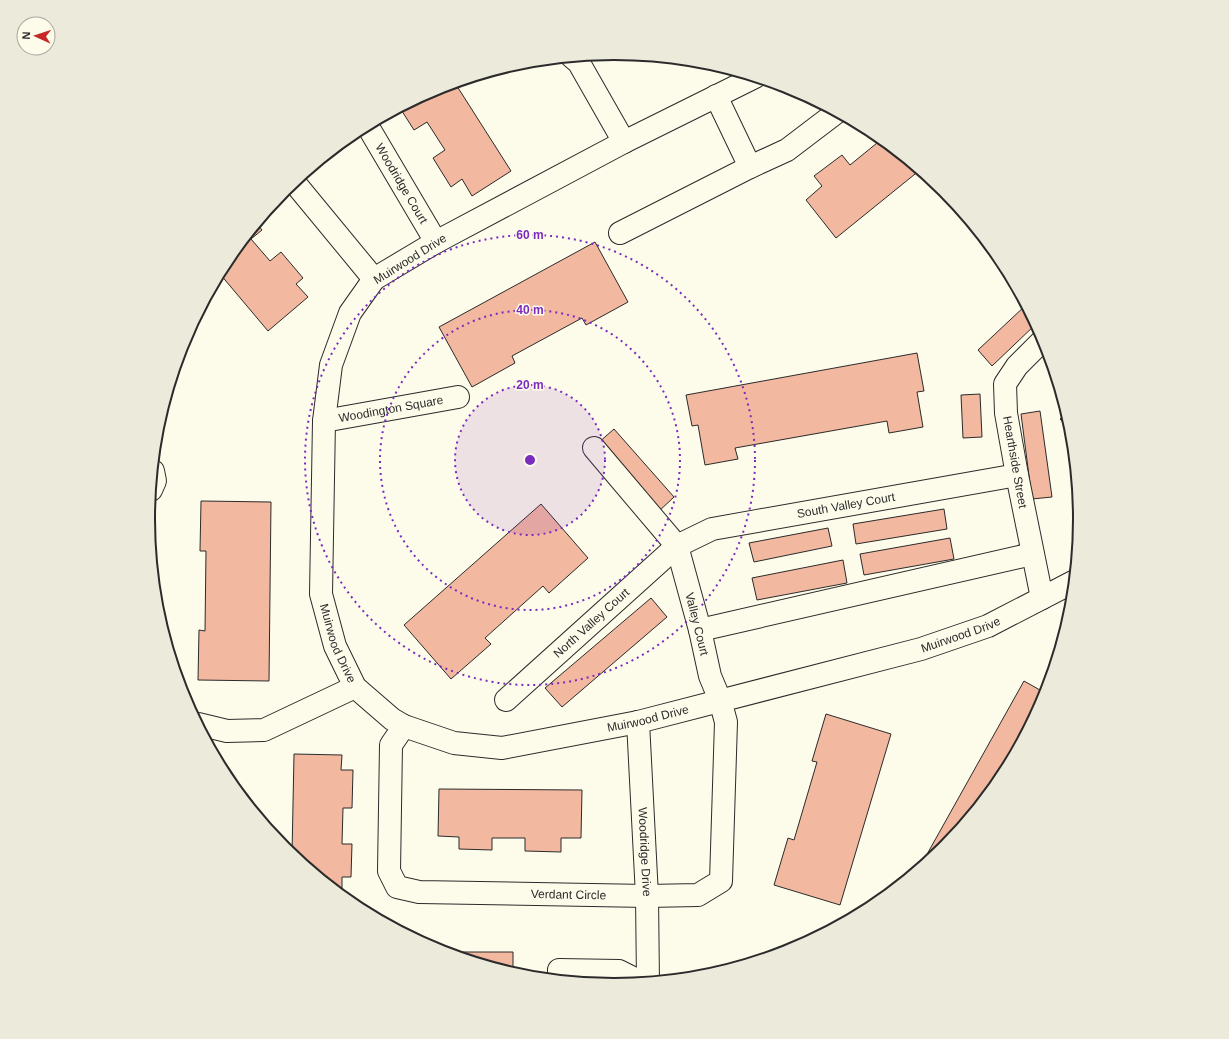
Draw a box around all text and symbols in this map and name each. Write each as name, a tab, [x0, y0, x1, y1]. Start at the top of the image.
north arrow	[16, 16, 56, 56]
text: N	[20, 31, 32, 40]
street label: Woodridge Court	[372, 141, 431, 227]
text: 60 m	[516, 228, 544, 242]
street label: Muirwood Drive	[371, 231, 449, 287]
text: 40 m	[516, 303, 544, 317]
text: 20 m	[516, 378, 544, 392]
street label: Woodington Square	[338, 393, 445, 425]
street label: Hearthside Street	[1000, 415, 1030, 510]
centre of rings	[523, 453, 537, 467]
street label: South Valley Court	[796, 490, 897, 521]
street label: North Valley Court	[551, 585, 633, 661]
street label: Valley Court	[682, 591, 712, 658]
street label: Muirwood Drive	[317, 602, 359, 685]
street label: Muirwood Drive	[919, 614, 1003, 656]
street label: Muirwood Drive	[606, 702, 690, 735]
street label: Woodridge Drive	[635, 807, 654, 897]
street label: Verdant Circle	[531, 887, 607, 902]

